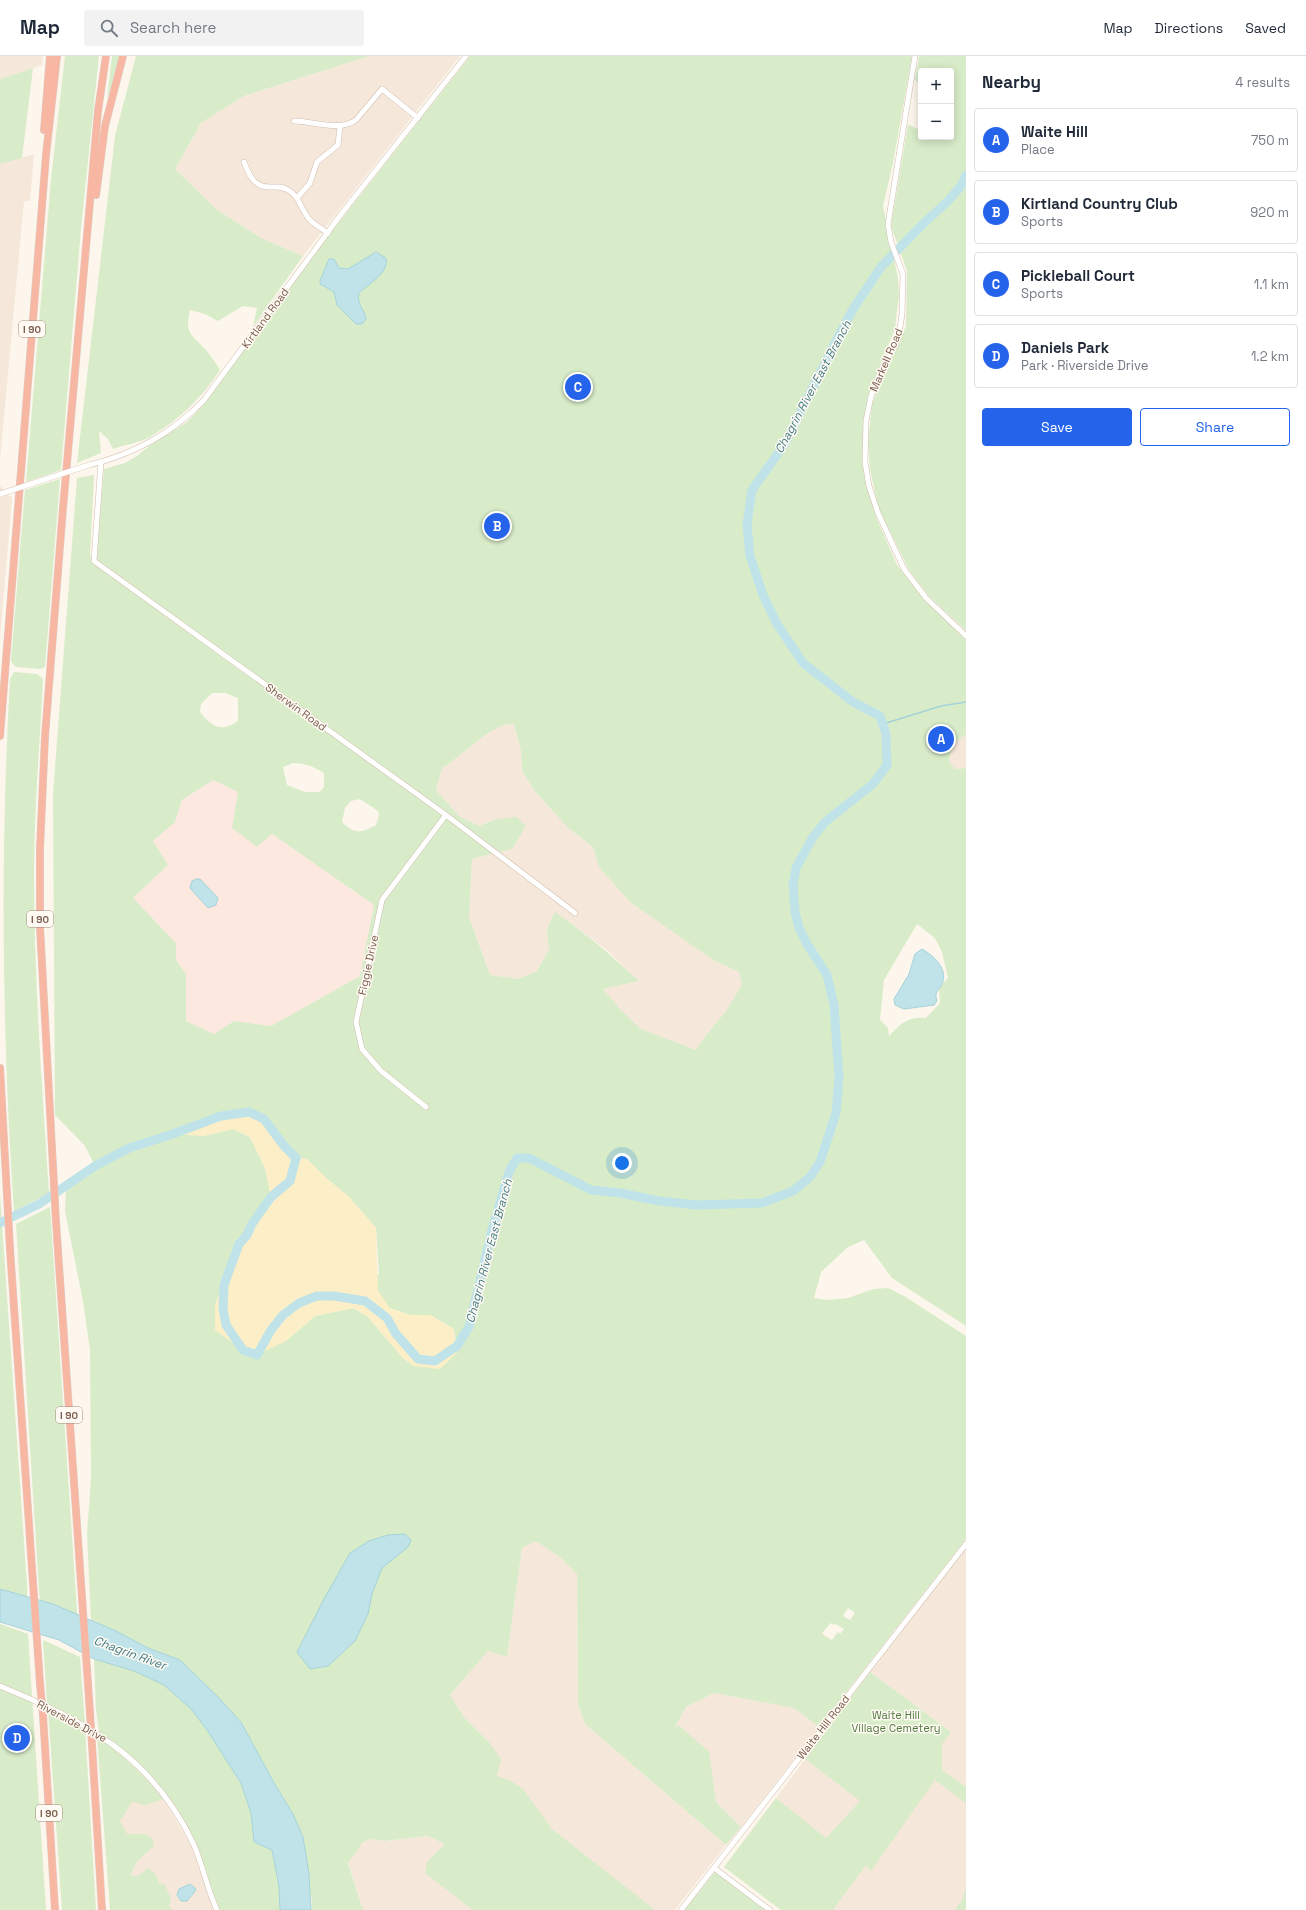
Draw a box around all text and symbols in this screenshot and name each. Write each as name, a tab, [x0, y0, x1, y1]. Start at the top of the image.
search box	[84, 10, 364, 46]
text: Map	[20, 15, 60, 40]
icon: search	[98, 17, 120, 39]
text: Search here	[130, 18, 216, 37]
text: Map	[1103, 19, 1133, 37]
text: Directions	[1155, 19, 1223, 37]
text: Saved	[1245, 19, 1286, 37]
map controls	[918, 68, 954, 140]
button: +	[918, 68, 954, 104]
text: Nearby	[982, 71, 1041, 93]
text: 4 results	[1235, 74, 1290, 91]
button: −	[918, 104, 954, 140]
text: Waite Hill	[1021, 122, 1088, 141]
text: A	[992, 132, 1000, 149]
text: 750 m	[1251, 132, 1289, 149]
text: Place	[1021, 141, 1055, 158]
text: Kirtland Country Club	[1021, 194, 1178, 213]
text: B	[992, 204, 1000, 221]
text: 920 m	[1250, 204, 1289, 221]
text: Sports	[1021, 213, 1063, 230]
text: Pickleball Court	[1021, 266, 1135, 285]
text: C	[992, 276, 1000, 293]
text: 1.1 km	[1254, 276, 1289, 293]
street label: Kirtland Road	[238, 285, 292, 351]
text: Sports	[1021, 285, 1063, 302]
water label: Chagrin River East Branch	[771, 317, 855, 456]
road number: I 90	[19, 321, 45, 337]
street label: Markell Road	[866, 326, 906, 394]
text: Daniels Park	[1021, 338, 1109, 357]
text: D	[992, 348, 1000, 365]
text: 1.2 km	[1251, 348, 1289, 365]
text: Park · Riverside Drive	[1021, 357, 1148, 374]
pin: C	[565, 372, 591, 402]
button: Save	[982, 408, 1132, 446]
button: Share	[1140, 408, 1290, 446]
pin: B	[484, 511, 510, 541]
street label: Sherwin Road	[263, 680, 329, 734]
pin: A	[928, 724, 954, 754]
road number: I 90	[27, 911, 53, 927]
street label: Figgie Drive	[355, 934, 381, 996]
your location	[612, 1153, 632, 1173]
water label: Chagrin River East Branch	[462, 1177, 516, 1325]
road number: I 90	[56, 1407, 82, 1423]
water label: Chagrin River	[92, 1633, 170, 1674]
street label: Waite Hill Road	[794, 1692, 852, 1762]
street label: Riverside Drive	[35, 1697, 109, 1745]
park label: Waite Hill Village Cemetery	[851, 1708, 941, 1735]
pin: D	[4, 1723, 30, 1753]
road number: I 90	[36, 1805, 62, 1821]

